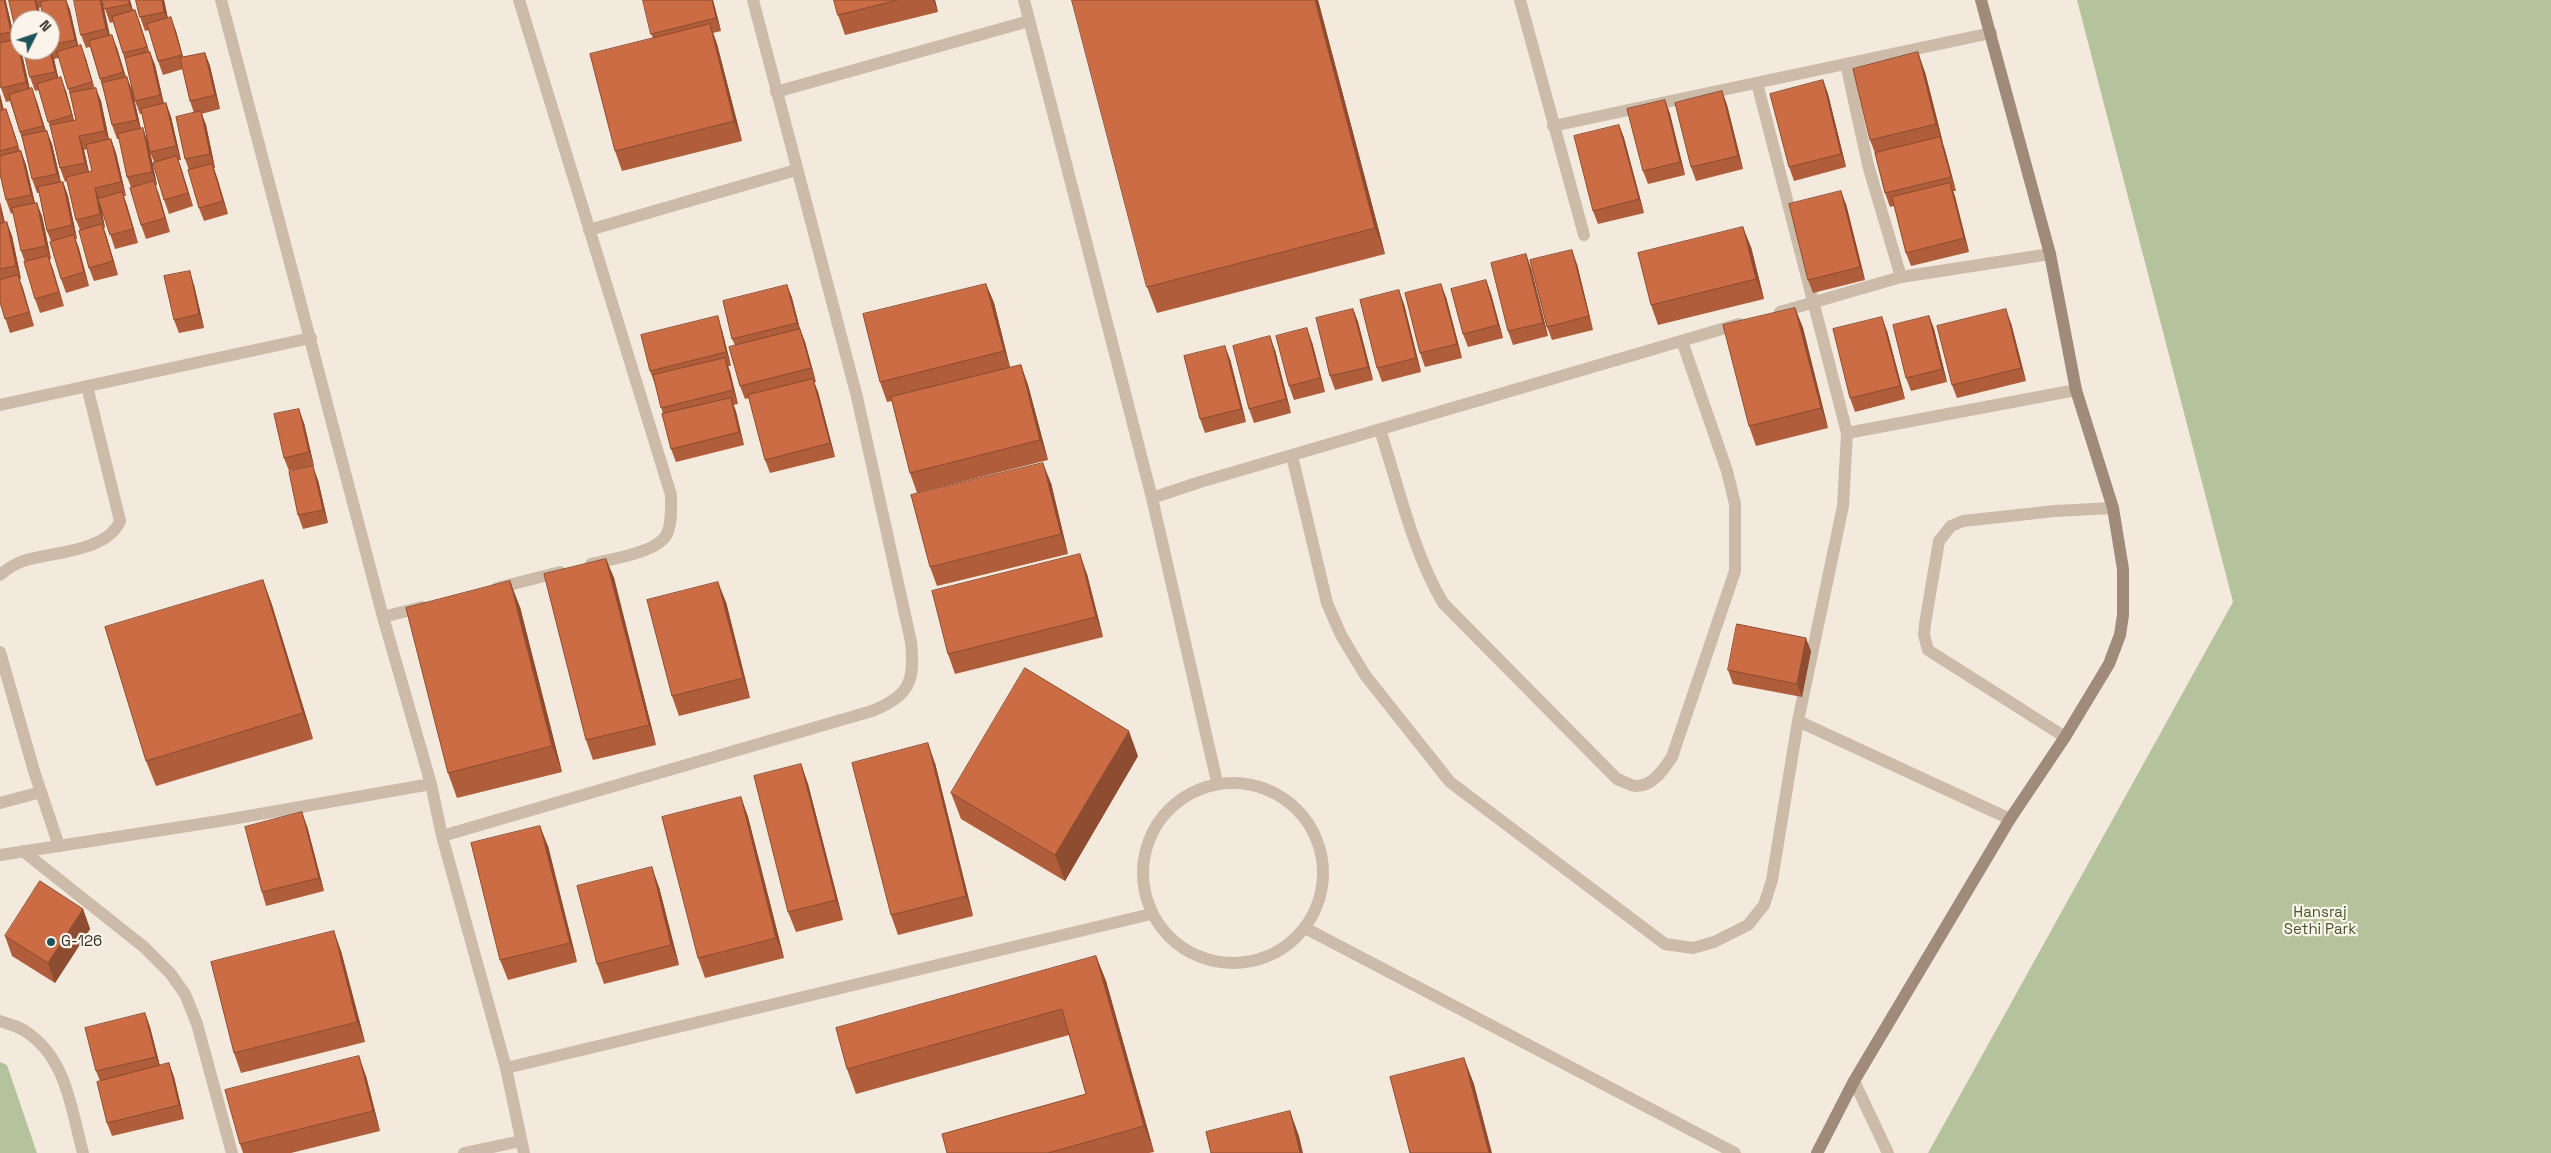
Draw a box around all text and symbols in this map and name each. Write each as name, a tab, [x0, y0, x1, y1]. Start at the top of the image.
north arrow	[10, 10, 60, 60]
text: N	[36, 16, 55, 35]
park label: Hansraj Sethi Park	[2284, 904, 2356, 939]
place label: G-126	[61, 933, 102, 951]
marker: G-126	[45, 936, 57, 948]

